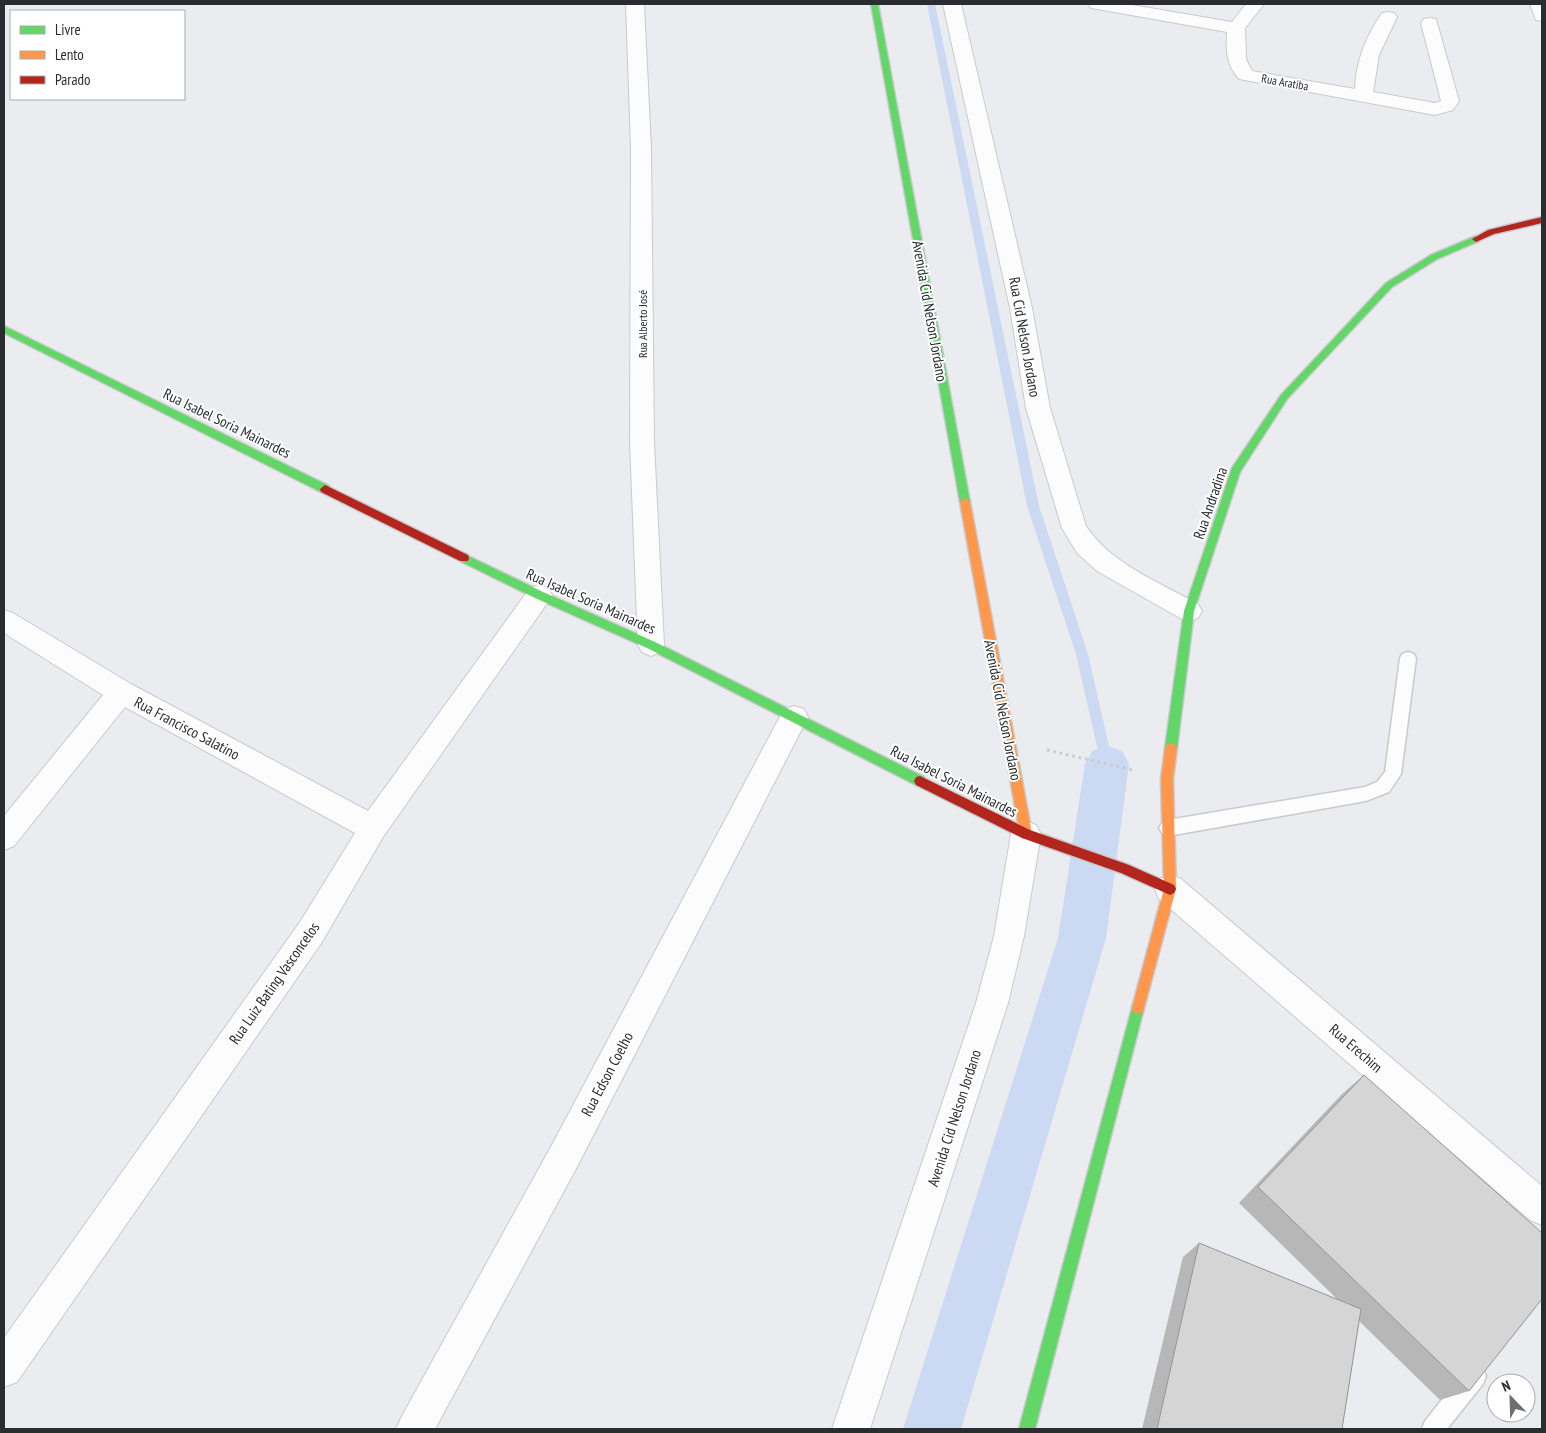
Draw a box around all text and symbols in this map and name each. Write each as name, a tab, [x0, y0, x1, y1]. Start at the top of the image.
legend	[10, 10, 185, 100]
text: Livre	[55, 20, 81, 39]
text: Lento	[55, 45, 84, 64]
text: Parado	[55, 70, 90, 89]
street label: Rua Aratiba	[1260, 70, 1310, 94]
street label: Avenida Cid Nelson Jordano	[908, 239, 952, 383]
street label: Rua Cid Nelson Jordano	[1005, 276, 1045, 398]
street label: Rua Alberto José	[635, 290, 650, 358]
street label: Rua Isabel Soria Mainardes	[160, 384, 294, 462]
street label: Rua Andradina	[1189, 464, 1231, 542]
street label: Rua Isabel Soria Mainardes	[523, 564, 659, 638]
street label: Avenida Cid Nelson Jordano	[980, 638, 1026, 782]
street label: Rua Francisco Salatino	[131, 692, 243, 764]
street label: Rua Isabel Soria Mainardes	[888, 741, 1020, 821]
street label: Rua Luiz Bating Vasconcelos	[225, 918, 323, 1048]
street label: Rua Erechim	[1325, 1020, 1387, 1076]
street label: Rua Edson Coelho	[577, 1029, 637, 1119]
street label: Avenida Cid Nelson Jordano	[923, 1047, 985, 1189]
north arrow	[1486, 1373, 1536, 1423]
text: N	[1499, 1376, 1513, 1396]

